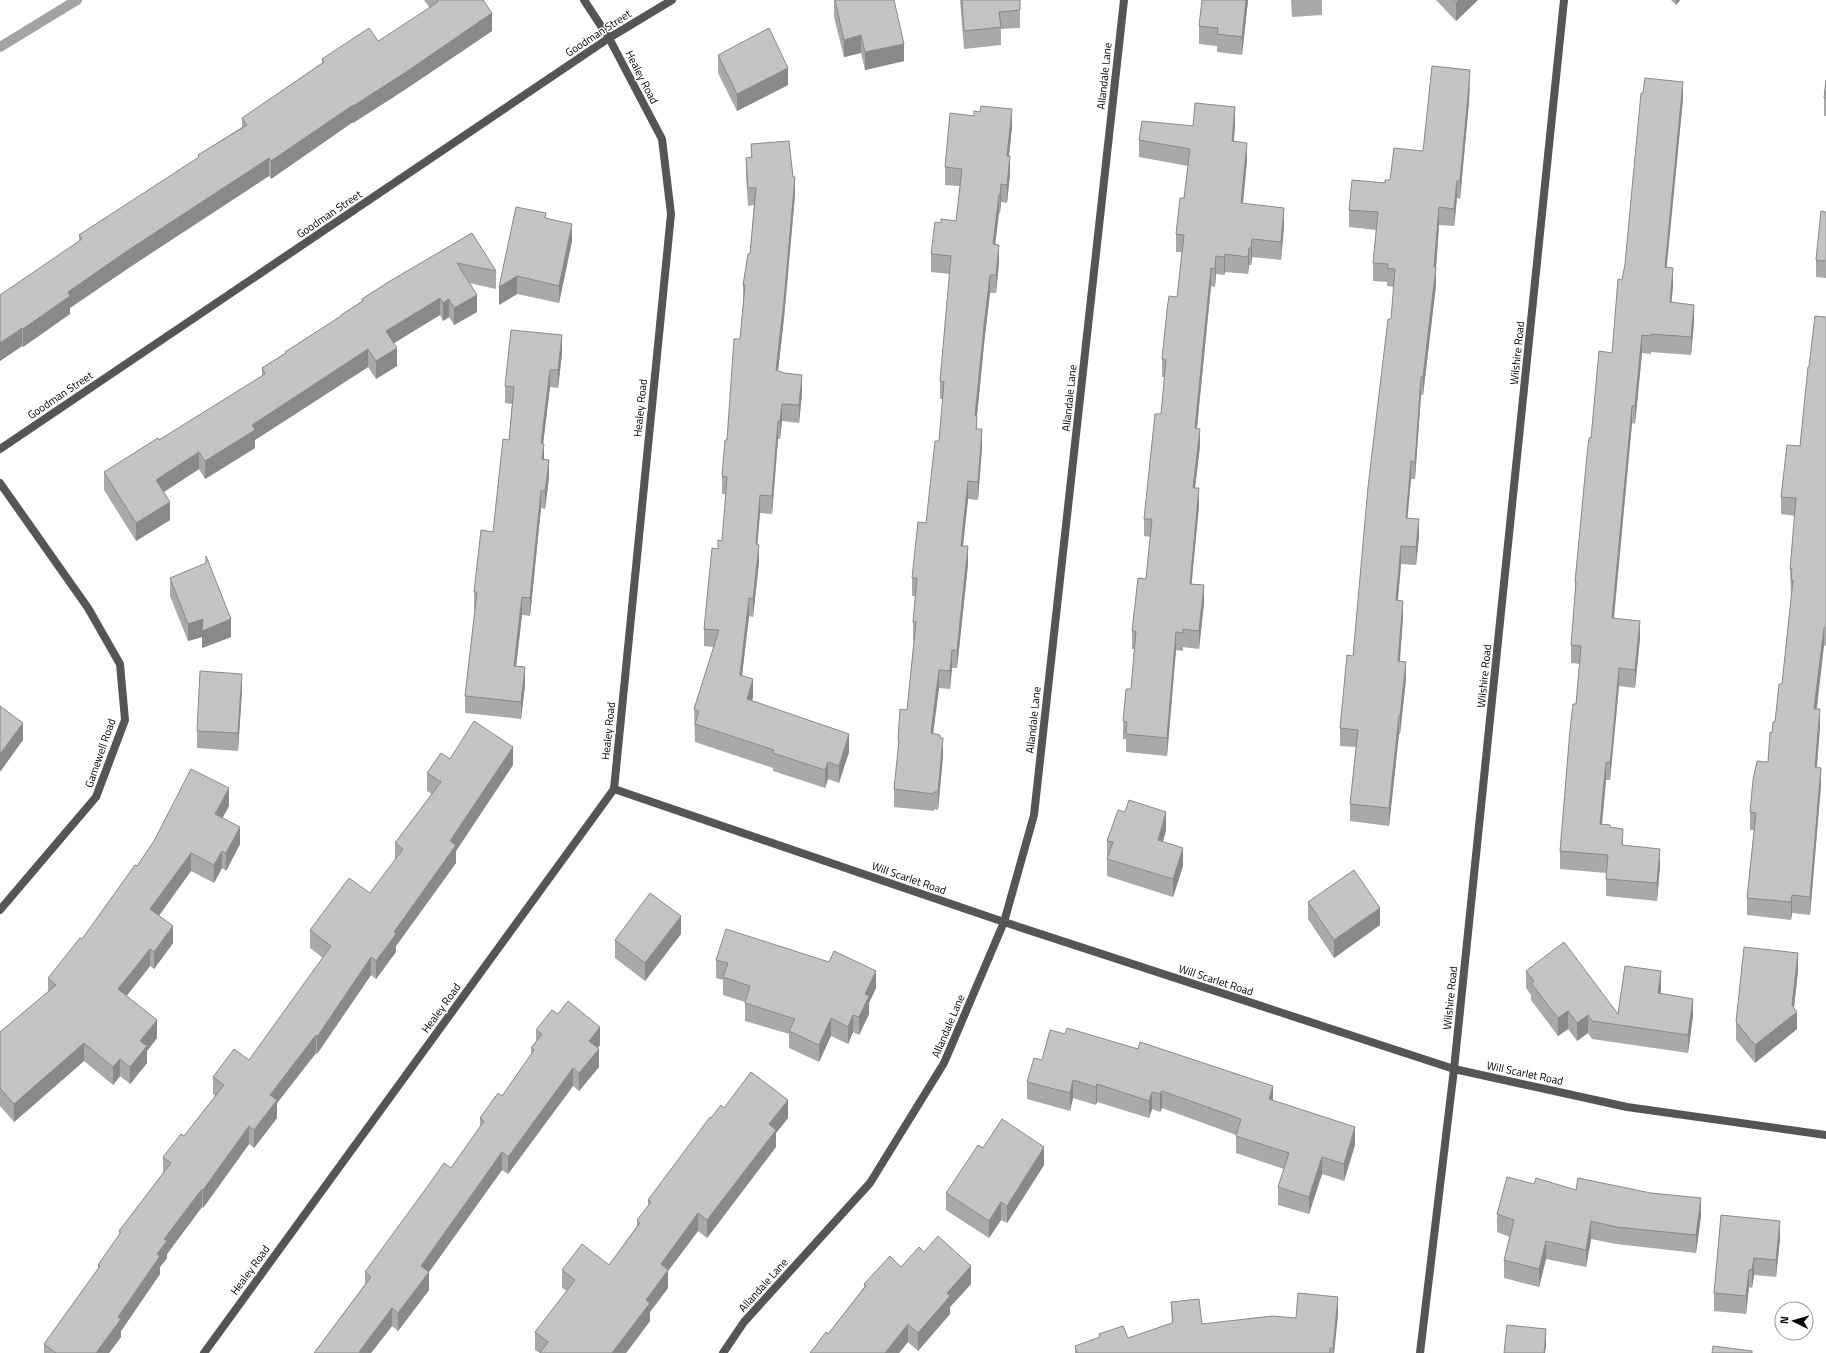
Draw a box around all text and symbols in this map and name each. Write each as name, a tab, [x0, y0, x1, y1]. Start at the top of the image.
street label: Goodman Street	[562, 6, 634, 60]
street label: Allandale Lane	[1093, 41, 1116, 110]
street label: Healey Road	[622, 48, 662, 107]
street label: Goodman Street	[293, 186, 365, 242]
street label: Wilshire Road	[1506, 320, 1528, 385]
street label: Allandale Lane	[1058, 363, 1081, 432]
street label: Goodman Street	[24, 367, 96, 423]
street label: Healey Road	[629, 378, 651, 438]
street label: Wilshire Road	[1473, 643, 1495, 708]
street label: Allandale Lane	[1022, 685, 1045, 754]
street label: Healey Road	[597, 701, 619, 761]
street label: Gamewell Road	[81, 716, 119, 790]
street label: Will Scarlet Road	[870, 858, 949, 898]
street label: Will Scarlet Road	[1176, 960, 1256, 1000]
street label: Wilshire Road	[1439, 965, 1461, 1030]
street label: Healey Road	[417, 980, 465, 1036]
street label: Allandale Lane	[928, 992, 969, 1060]
street label: Will Scarlet Road	[1485, 1057, 1565, 1089]
street label: Healey Road	[226, 1242, 274, 1298]
street label: Allandale Lane	[735, 1254, 792, 1315]
north arrow	[1774, 1301, 1814, 1341]
text: N	[1776, 1316, 1792, 1325]

